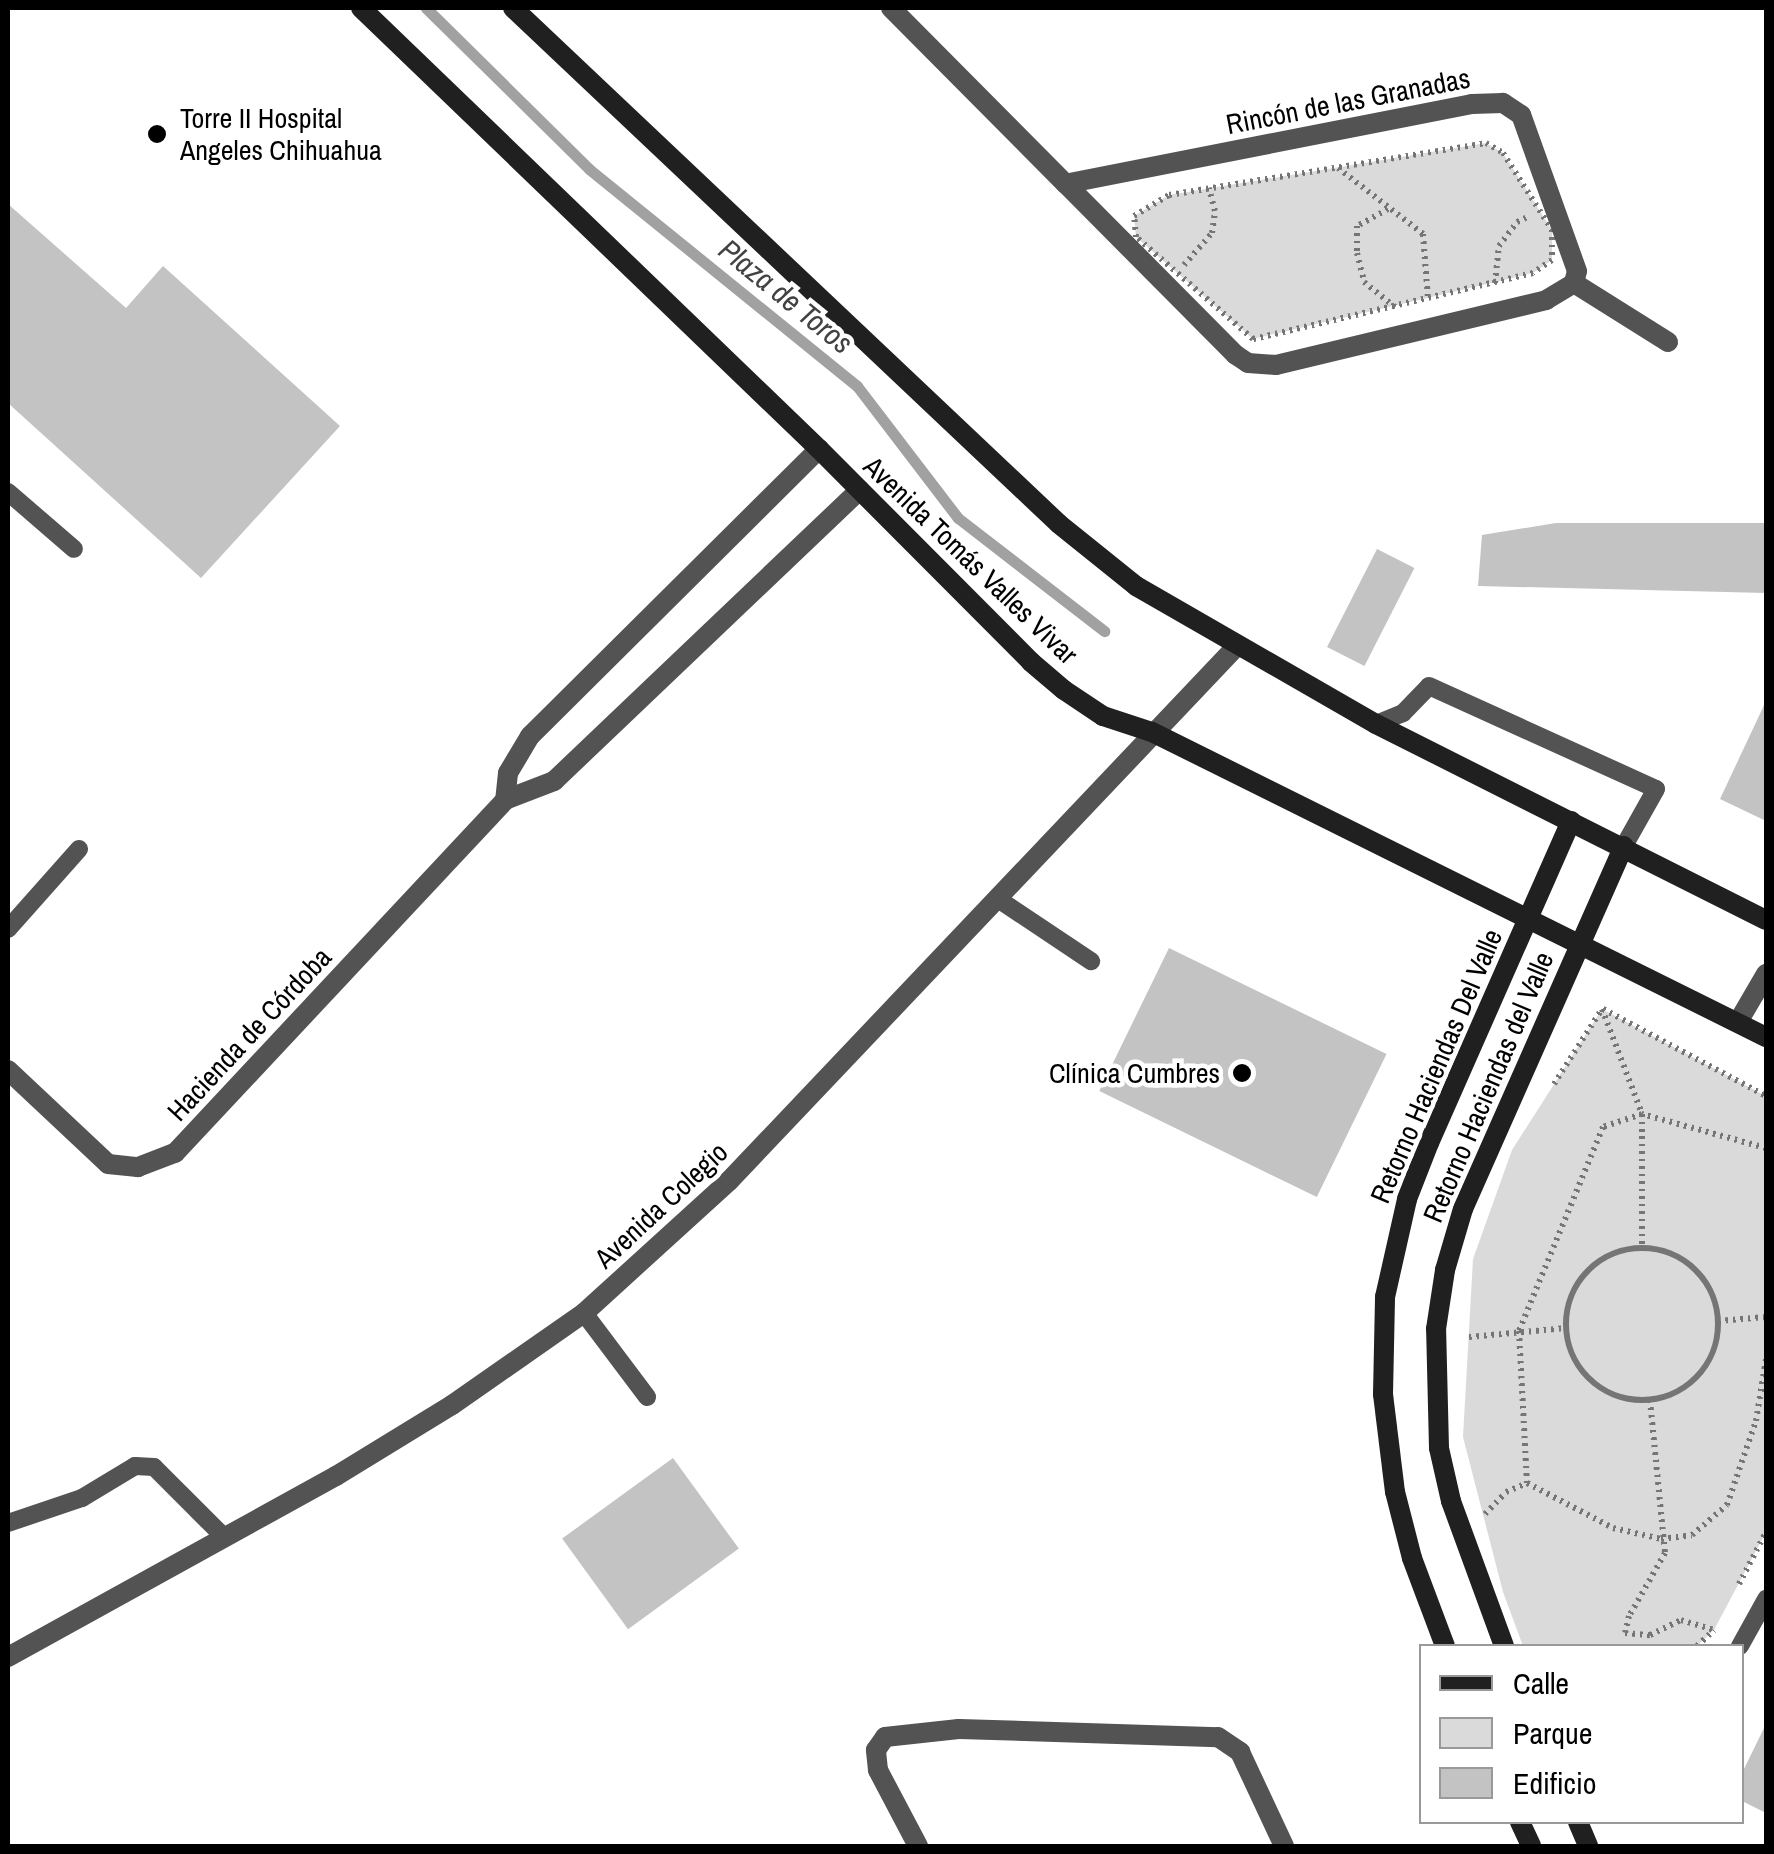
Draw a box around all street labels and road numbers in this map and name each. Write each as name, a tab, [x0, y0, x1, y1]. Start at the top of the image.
street label: Rincón de las Granadas	[1223, 61, 1473, 141]
street label: Avenida Tomás Valles Vivar	[857, 449, 1085, 671]
street label: Retorno Haciendas Del Valle	[1363, 924, 1509, 1208]
street label: Hacienda de Córdoba	[160, 940, 338, 1128]
street label: Retorno Haciendas del Valle	[1416, 947, 1560, 1227]
street label: Avenida Colegio	[588, 1135, 734, 1275]

